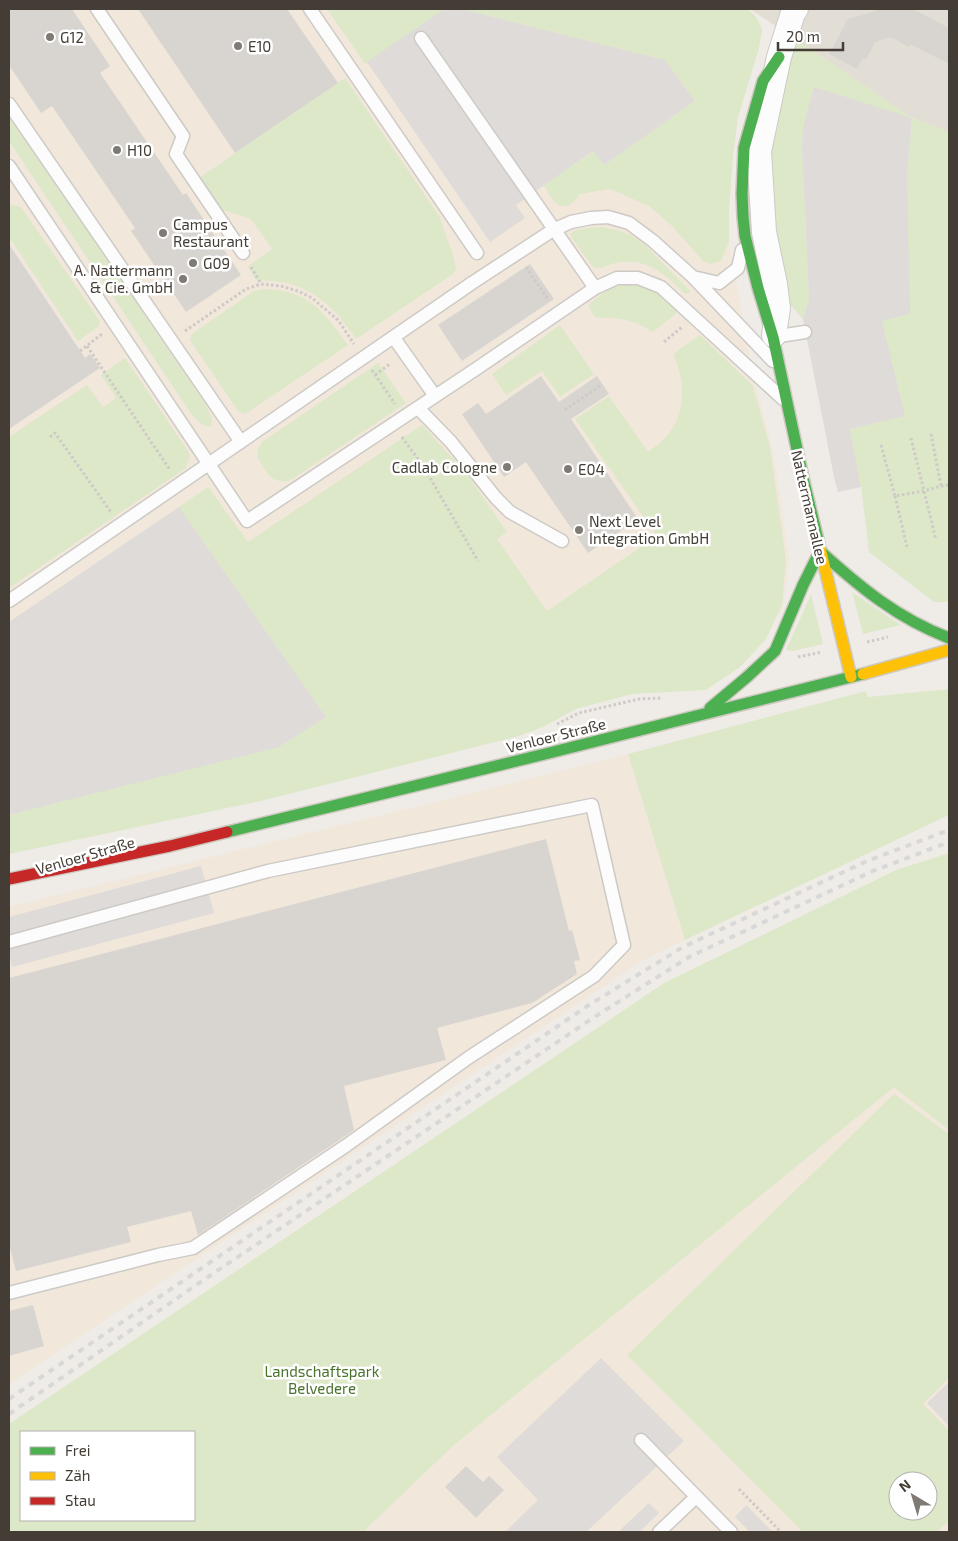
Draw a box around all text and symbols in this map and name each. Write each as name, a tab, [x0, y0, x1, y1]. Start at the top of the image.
scale bar	[778, 20, 843, 52]
text: 20 m	[786, 27, 820, 45]
place label: G12	[60, 28, 84, 46]
marker: G12	[44, 31, 56, 43]
place label: E10	[248, 37, 271, 55]
marker: E10	[232, 40, 244, 52]
place label: H10	[127, 141, 152, 159]
marker: H10	[111, 144, 123, 156]
place label: Campus Restaurant	[173, 215, 249, 250]
marker: Campus Restaurant	[157, 227, 169, 239]
place label: G09	[203, 254, 230, 272]
marker: G09	[187, 257, 199, 269]
place label: A. Nattermann & Cie. GmbH	[74, 261, 173, 296]
marker: A. Nattermann & Cie. GmbH	[177, 273, 189, 285]
street label: Nattermannallee	[788, 448, 832, 566]
place label: Cadlab Cologne	[392, 458, 497, 476]
place label: E04	[578, 460, 605, 478]
marker: Cadlab Cologne	[501, 461, 513, 473]
marker: E04	[562, 463, 574, 475]
place label: Next Level Integration GmbH	[589, 512, 709, 547]
marker: Next Level Integration GmbH	[573, 524, 585, 536]
street label: Venloer Straße	[504, 714, 608, 756]
street label: Venloer Straße	[34, 832, 136, 878]
park label: Landschaftspark Belvedere	[265, 1362, 380, 1397]
legend	[20, 1431, 195, 1521]
text: Frei	[65, 1441, 90, 1459]
text: Zäh	[65, 1466, 90, 1484]
north arrow	[888, 1471, 938, 1521]
text: N	[895, 1476, 914, 1495]
text: Stau	[65, 1491, 96, 1509]

